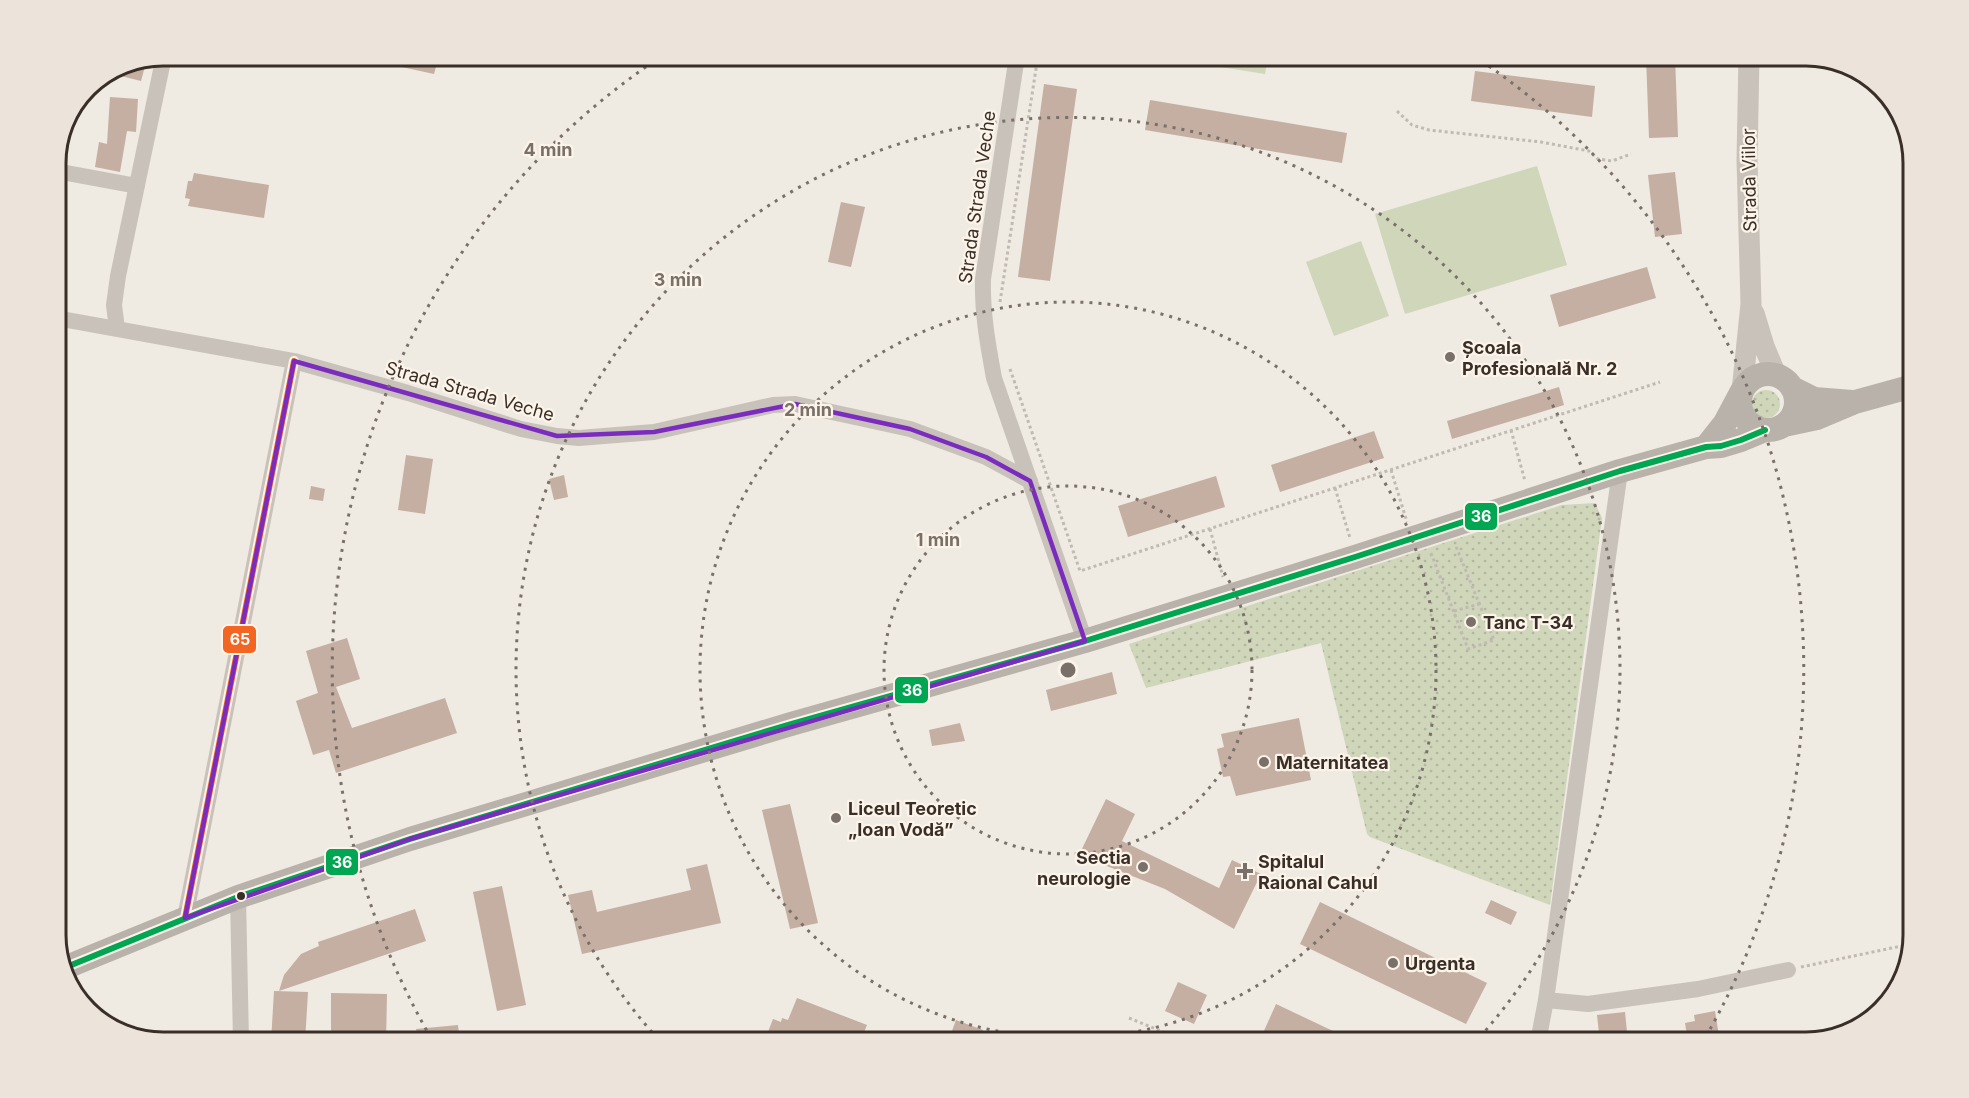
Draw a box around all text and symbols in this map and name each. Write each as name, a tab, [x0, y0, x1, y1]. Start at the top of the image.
street label: Strada Strada Veche	[954, 109, 1000, 285]
street label: Strada Viilor	[1738, 128, 1760, 232]
text: 4 min	[524, 139, 572, 160]
text: 3 min	[654, 269, 702, 290]
place label: Școala Profesională Nr. 2	[1462, 337, 1617, 379]
marker: Școala Profesională Nr. 2	[1443, 350, 1457, 364]
street label: Strada Strada Veche	[383, 357, 557, 425]
text: 2 min	[784, 399, 832, 420]
line badge: 36	[1464, 502, 1498, 531]
text: 36	[1471, 506, 1491, 526]
text: 1 min	[916, 529, 960, 550]
place label: Tanc T-34	[1483, 612, 1573, 633]
marker: Tanc T-34	[1464, 615, 1478, 629]
line badge: 65	[222, 625, 257, 654]
text: 65	[230, 629, 250, 649]
centre of rings	[1058, 660, 1078, 680]
line badge: 36	[894, 676, 929, 704]
text: 36	[902, 680, 922, 700]
place label: Maternitatea	[1276, 752, 1389, 773]
marker: Maternitatea	[1257, 755, 1271, 769]
place label: Liceul Teoretic „Ioan Vodă”	[848, 798, 977, 840]
marker: Liceul Teoretic „Ioan Vodă”	[829, 811, 843, 825]
place label: Sectia neurologie	[1037, 847, 1131, 889]
line badge: 36	[325, 848, 359, 876]
place label: Spitalul Raional Cahul	[1258, 851, 1378, 893]
text: 36	[332, 852, 352, 872]
marker: Sectia neurologie	[1136, 860, 1150, 874]
marker: Spitalul Raional Cahul	[1236, 862, 1254, 880]
unlabelled marker	[235, 890, 247, 902]
place label: Urgenta	[1405, 953, 1476, 974]
marker: Urgenta	[1386, 956, 1400, 970]

